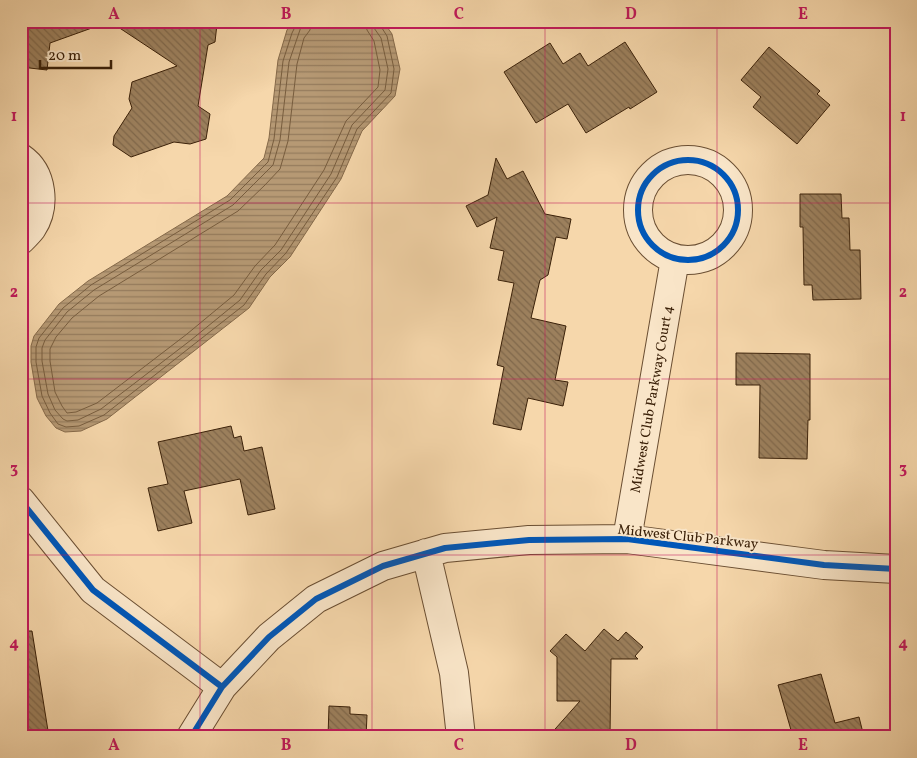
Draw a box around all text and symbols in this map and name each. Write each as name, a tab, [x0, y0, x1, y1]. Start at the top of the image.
text: A	[108, 4, 120, 26]
text: B	[281, 4, 292, 26]
text: C	[454, 4, 464, 26]
text: D	[625, 4, 637, 26]
text: E	[798, 4, 808, 26]
scale bar	[40, 38, 111, 70]
text: 20 m	[48, 46, 81, 67]
text: 1	[11, 106, 17, 128]
text: 1	[900, 106, 906, 128]
text: 2	[10, 282, 18, 304]
text: 2	[899, 282, 907, 304]
street label: Midwest Club Parkway Court 4	[627, 304, 678, 495]
text: 3	[10, 458, 18, 480]
text: 3	[899, 458, 907, 480]
street label: Midwest Club Parkway	[617, 521, 760, 554]
text: 4	[9, 633, 19, 655]
text: 4	[898, 633, 908, 655]
text: A	[108, 735, 120, 757]
text: B	[281, 735, 292, 757]
text: C	[454, 735, 464, 757]
text: D	[625, 735, 637, 757]
text: E	[798, 735, 808, 757]

